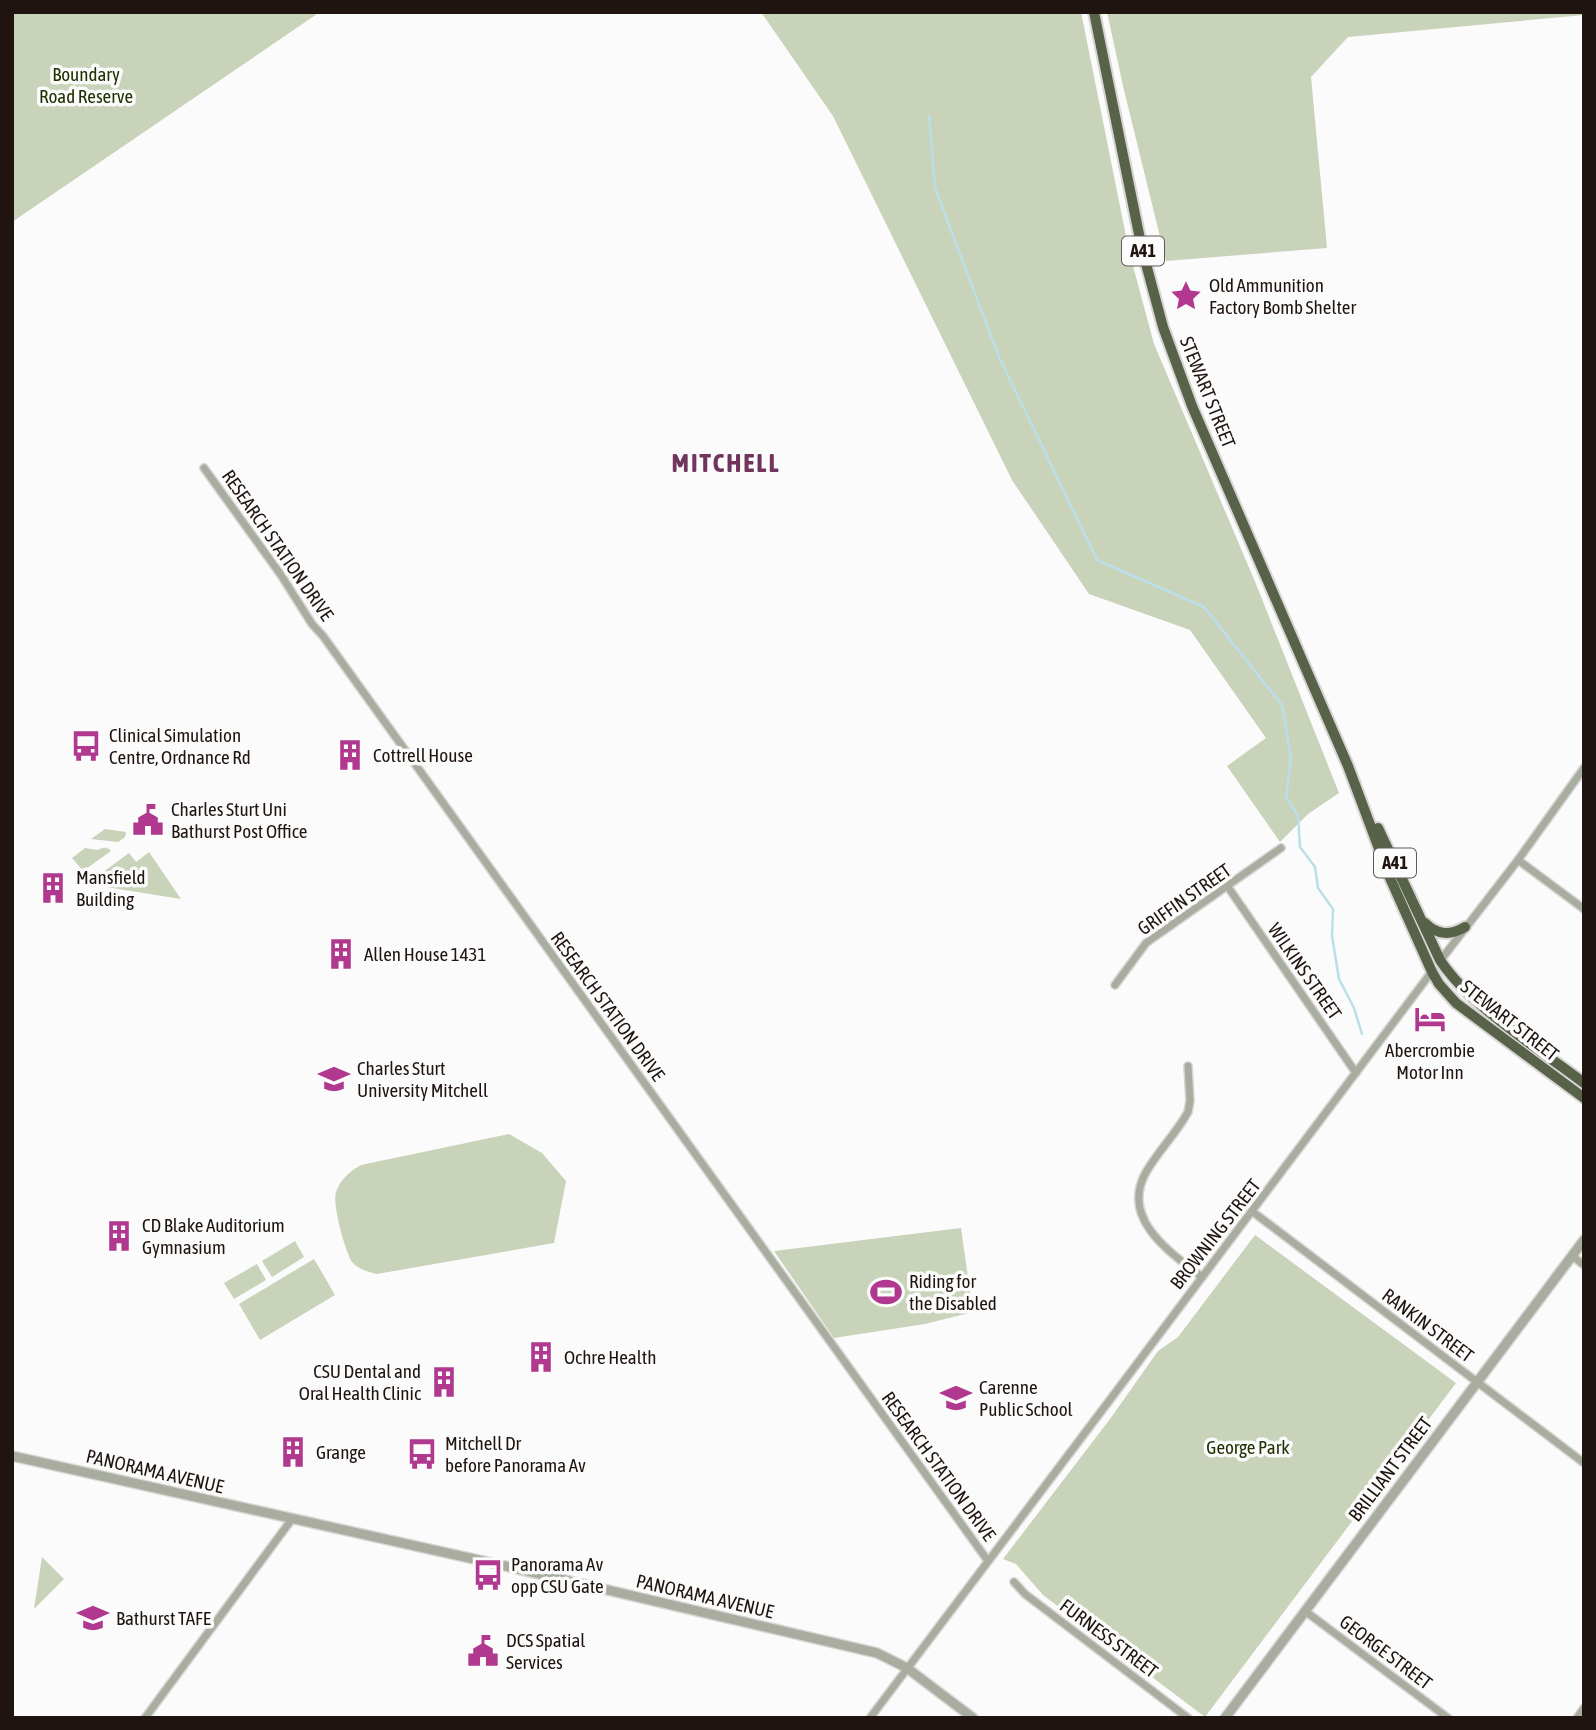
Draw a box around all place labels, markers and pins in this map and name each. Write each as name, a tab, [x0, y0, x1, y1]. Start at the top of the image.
place label: Old Ammunition Factory Bomb Shelter	[1209, 274, 1356, 318]
place icon: Old Ammunition Factory Bomb Shelter	[1169, 279, 1203, 313]
place label: Clinical Simulation Centre, Ordnance Rd	[109, 724, 251, 768]
bus stop icon: Clinical Simulation Centre, Ordnance Rd	[69, 729, 103, 763]
building icon: Cottrell House	[333, 738, 367, 772]
place label: Cottrell House	[373, 744, 473, 766]
place label: Charles Sturt Uni Bathurst Post Office	[171, 798, 307, 842]
public building icon: Charles Sturt Uni Bathurst Post Office	[131, 803, 165, 837]
place label: Mansfield Building	[76, 866, 146, 910]
building icon: Mansfield Building	[36, 871, 70, 905]
building icon: Allen House 1431	[324, 937, 358, 971]
place label: Allen House 1431	[364, 943, 486, 965]
hotel icon: Abercrombie Motor Inn	[1413, 1002, 1447, 1036]
place label: Abercrombie Motor Inn	[1385, 1039, 1475, 1083]
place label: Charles Sturt University Mitchell	[357, 1057, 488, 1101]
school or university icon: Charles Sturt University Mitchell	[317, 1062, 351, 1096]
place label: CD Blake Auditorium Gymnasium	[142, 1214, 285, 1258]
building icon: CD Blake Auditorium Gymnasium	[102, 1219, 136, 1253]
place label: Riding for the Disabled	[909, 1270, 997, 1314]
sports icon: Riding for the Disabled	[869, 1275, 903, 1309]
building icon: Ochre Health	[524, 1340, 558, 1374]
place label: Ochre Health	[564, 1346, 656, 1368]
place label: CSU Dental and Oral Health Clinic	[299, 1360, 422, 1404]
building icon: CSU Dental and Oral Health Clinic	[427, 1365, 461, 1399]
place label: Carenne Public School	[979, 1376, 1073, 1420]
school or university icon: Carenne Public School	[939, 1381, 973, 1415]
place label: Mitchell Dr before Panorama Av	[445, 1432, 586, 1476]
building icon: Grange	[276, 1435, 310, 1469]
bus stop icon: Mitchell Dr before Panorama Av	[405, 1437, 439, 1471]
place label: Grange	[316, 1441, 366, 1463]
place label: Panorama Av opp CSU Gate	[511, 1553, 604, 1597]
bus stop icon: Panorama Av opp CSU Gate	[471, 1558, 505, 1592]
school or university icon: Bathurst TAFE	[76, 1601, 110, 1635]
place label: Bathurst TAFE	[116, 1607, 211, 1629]
place label: DCS Spatial Services	[506, 1629, 585, 1673]
public building icon: DCS Spatial Services	[466, 1634, 500, 1668]

